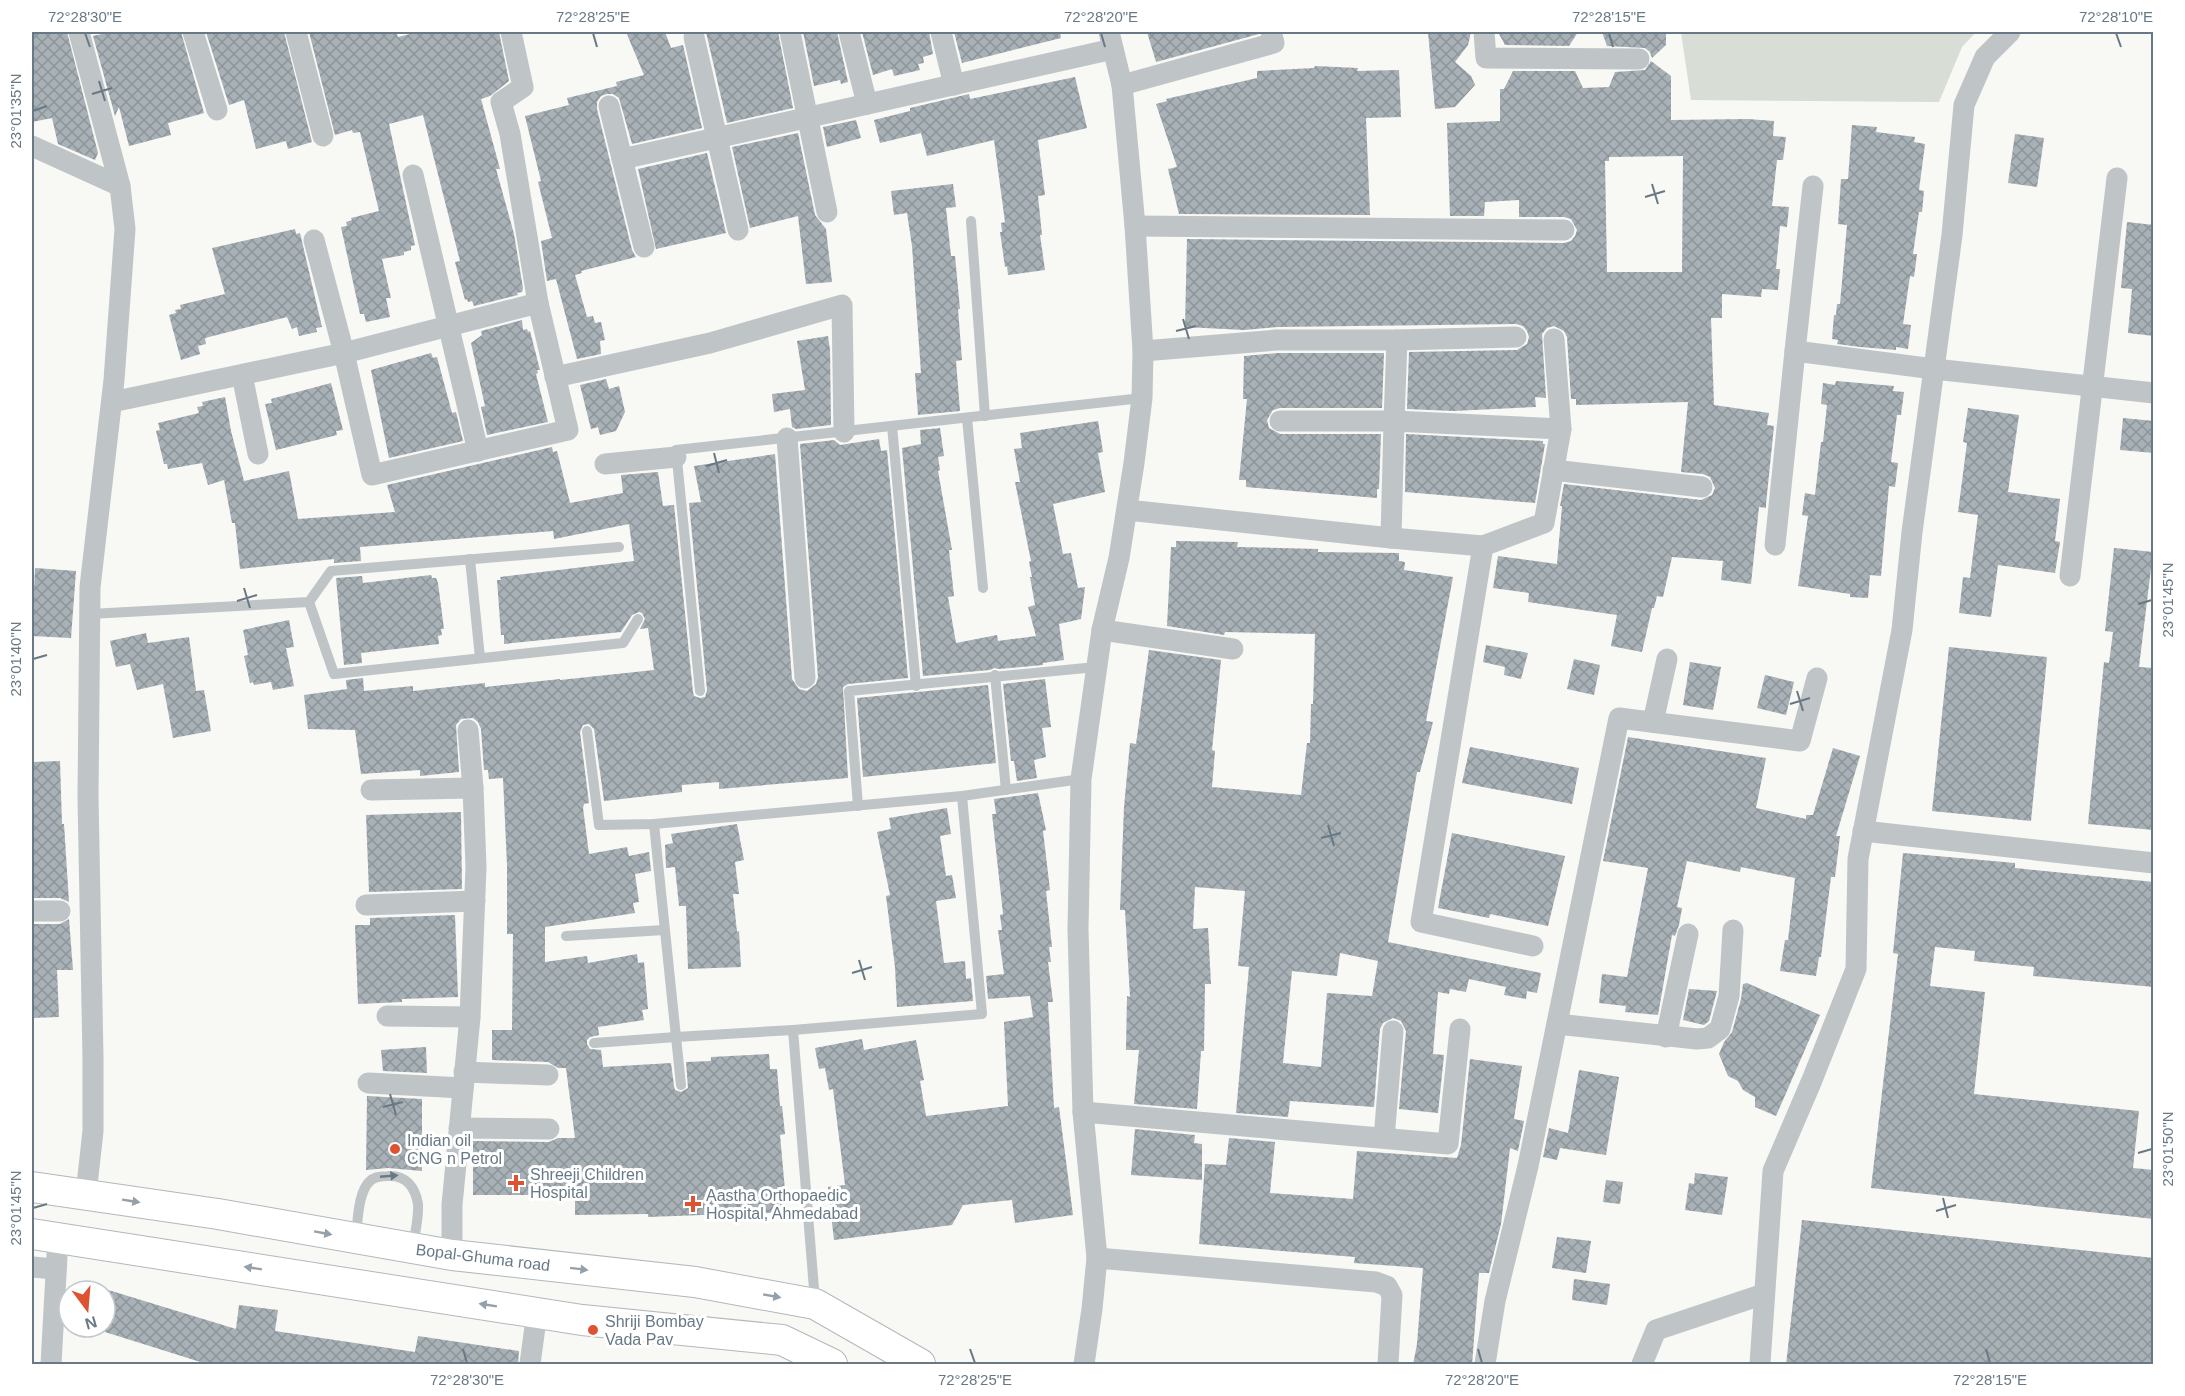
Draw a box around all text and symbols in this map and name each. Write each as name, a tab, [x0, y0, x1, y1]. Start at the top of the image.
text: 72°28'30"E	[48, 8, 122, 25]
text: 72°28'25"E	[556, 8, 630, 25]
text: 72°28'20"E	[1064, 8, 1138, 25]
text: 72°28'15"E	[1572, 8, 1646, 25]
text: 72°28'10"E	[2079, 8, 2153, 25]
text: 23°01'35"N	[7, 73, 24, 149]
text: 23°01'45"N	[2159, 562, 2176, 638]
text: 23°01'40"N	[7, 621, 24, 697]
text: 23°01'50"N	[2159, 1111, 2176, 1187]
place label: Indian oil CNG n Petrol	[407, 1132, 502, 1167]
marker: Indian oil CNG n Petrol	[388, 1142, 402, 1156]
place label: Shreeji Children Hospital	[530, 1166, 644, 1201]
text: 23°01'45"N	[7, 1170, 24, 1246]
one-way arrow	[380, 1172, 399, 1181]
marker: Shreeji Children Hospital	[507, 1174, 525, 1192]
place label: Aastha Orthopaedic Hospital, Ahmedabad	[706, 1187, 858, 1222]
marker: Aastha Orthopaedic Hospital, Ahmedabad	[684, 1195, 702, 1213]
one-way arrow	[122, 1197, 141, 1206]
one-way arrow	[314, 1228, 333, 1237]
street label: Bopal-Ghuma road	[415, 1241, 551, 1274]
one-way arrow	[244, 1264, 263, 1273]
one-way arrow	[569, 1264, 588, 1274]
north arrow	[57, 1279, 117, 1339]
one-way arrow	[762, 1292, 781, 1301]
one-way arrow	[478, 1300, 497, 1309]
text: N	[83, 1313, 99, 1333]
place label: Shriji Bombay Vada Pav	[605, 1313, 704, 1348]
marker: Shriji Bombay Vada Pav	[586, 1323, 600, 1337]
text: 72°28'30"E	[430, 1371, 504, 1388]
text: 72°28'25"E	[938, 1371, 1012, 1388]
text: 72°28'20"E	[1445, 1371, 1519, 1388]
text: 72°28'15"E	[1953, 1371, 2027, 1388]

